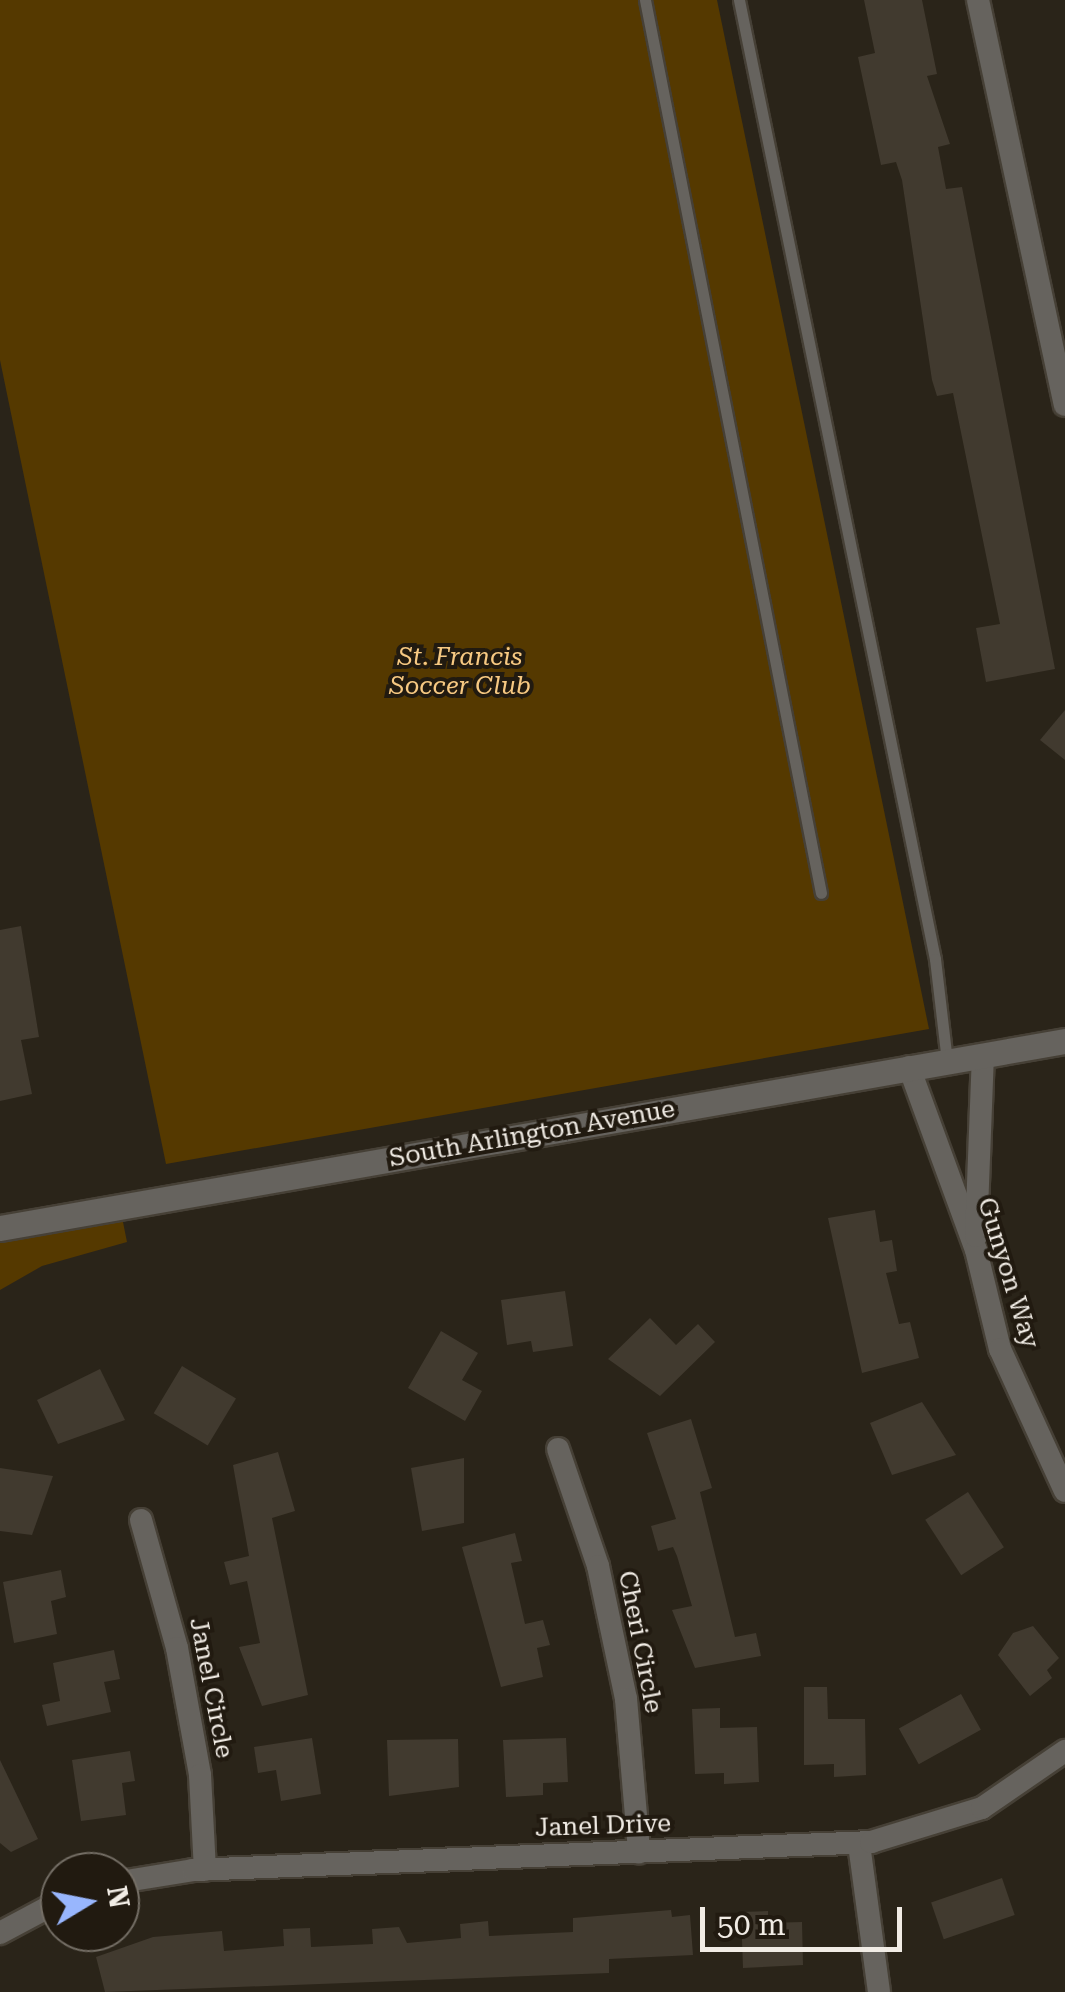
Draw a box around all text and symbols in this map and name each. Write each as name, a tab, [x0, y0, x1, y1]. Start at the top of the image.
park label: St. Francis Soccer Club	[389, 643, 531, 702]
street label: South Arlington Avenue	[387, 1094, 677, 1174]
street label: Gunyon Way	[971, 1194, 1045, 1352]
street label: Cheri Circle	[612, 1568, 668, 1716]
street label: Janel Circle	[183, 1615, 239, 1761]
street label: Janel Drive	[535, 1809, 671, 1843]
north arrow	[40, 1852, 140, 1952]
text: N	[100, 1884, 136, 1911]
scale bar	[705, 1887, 908, 1949]
text: 50 m	[717, 1907, 786, 1942]

